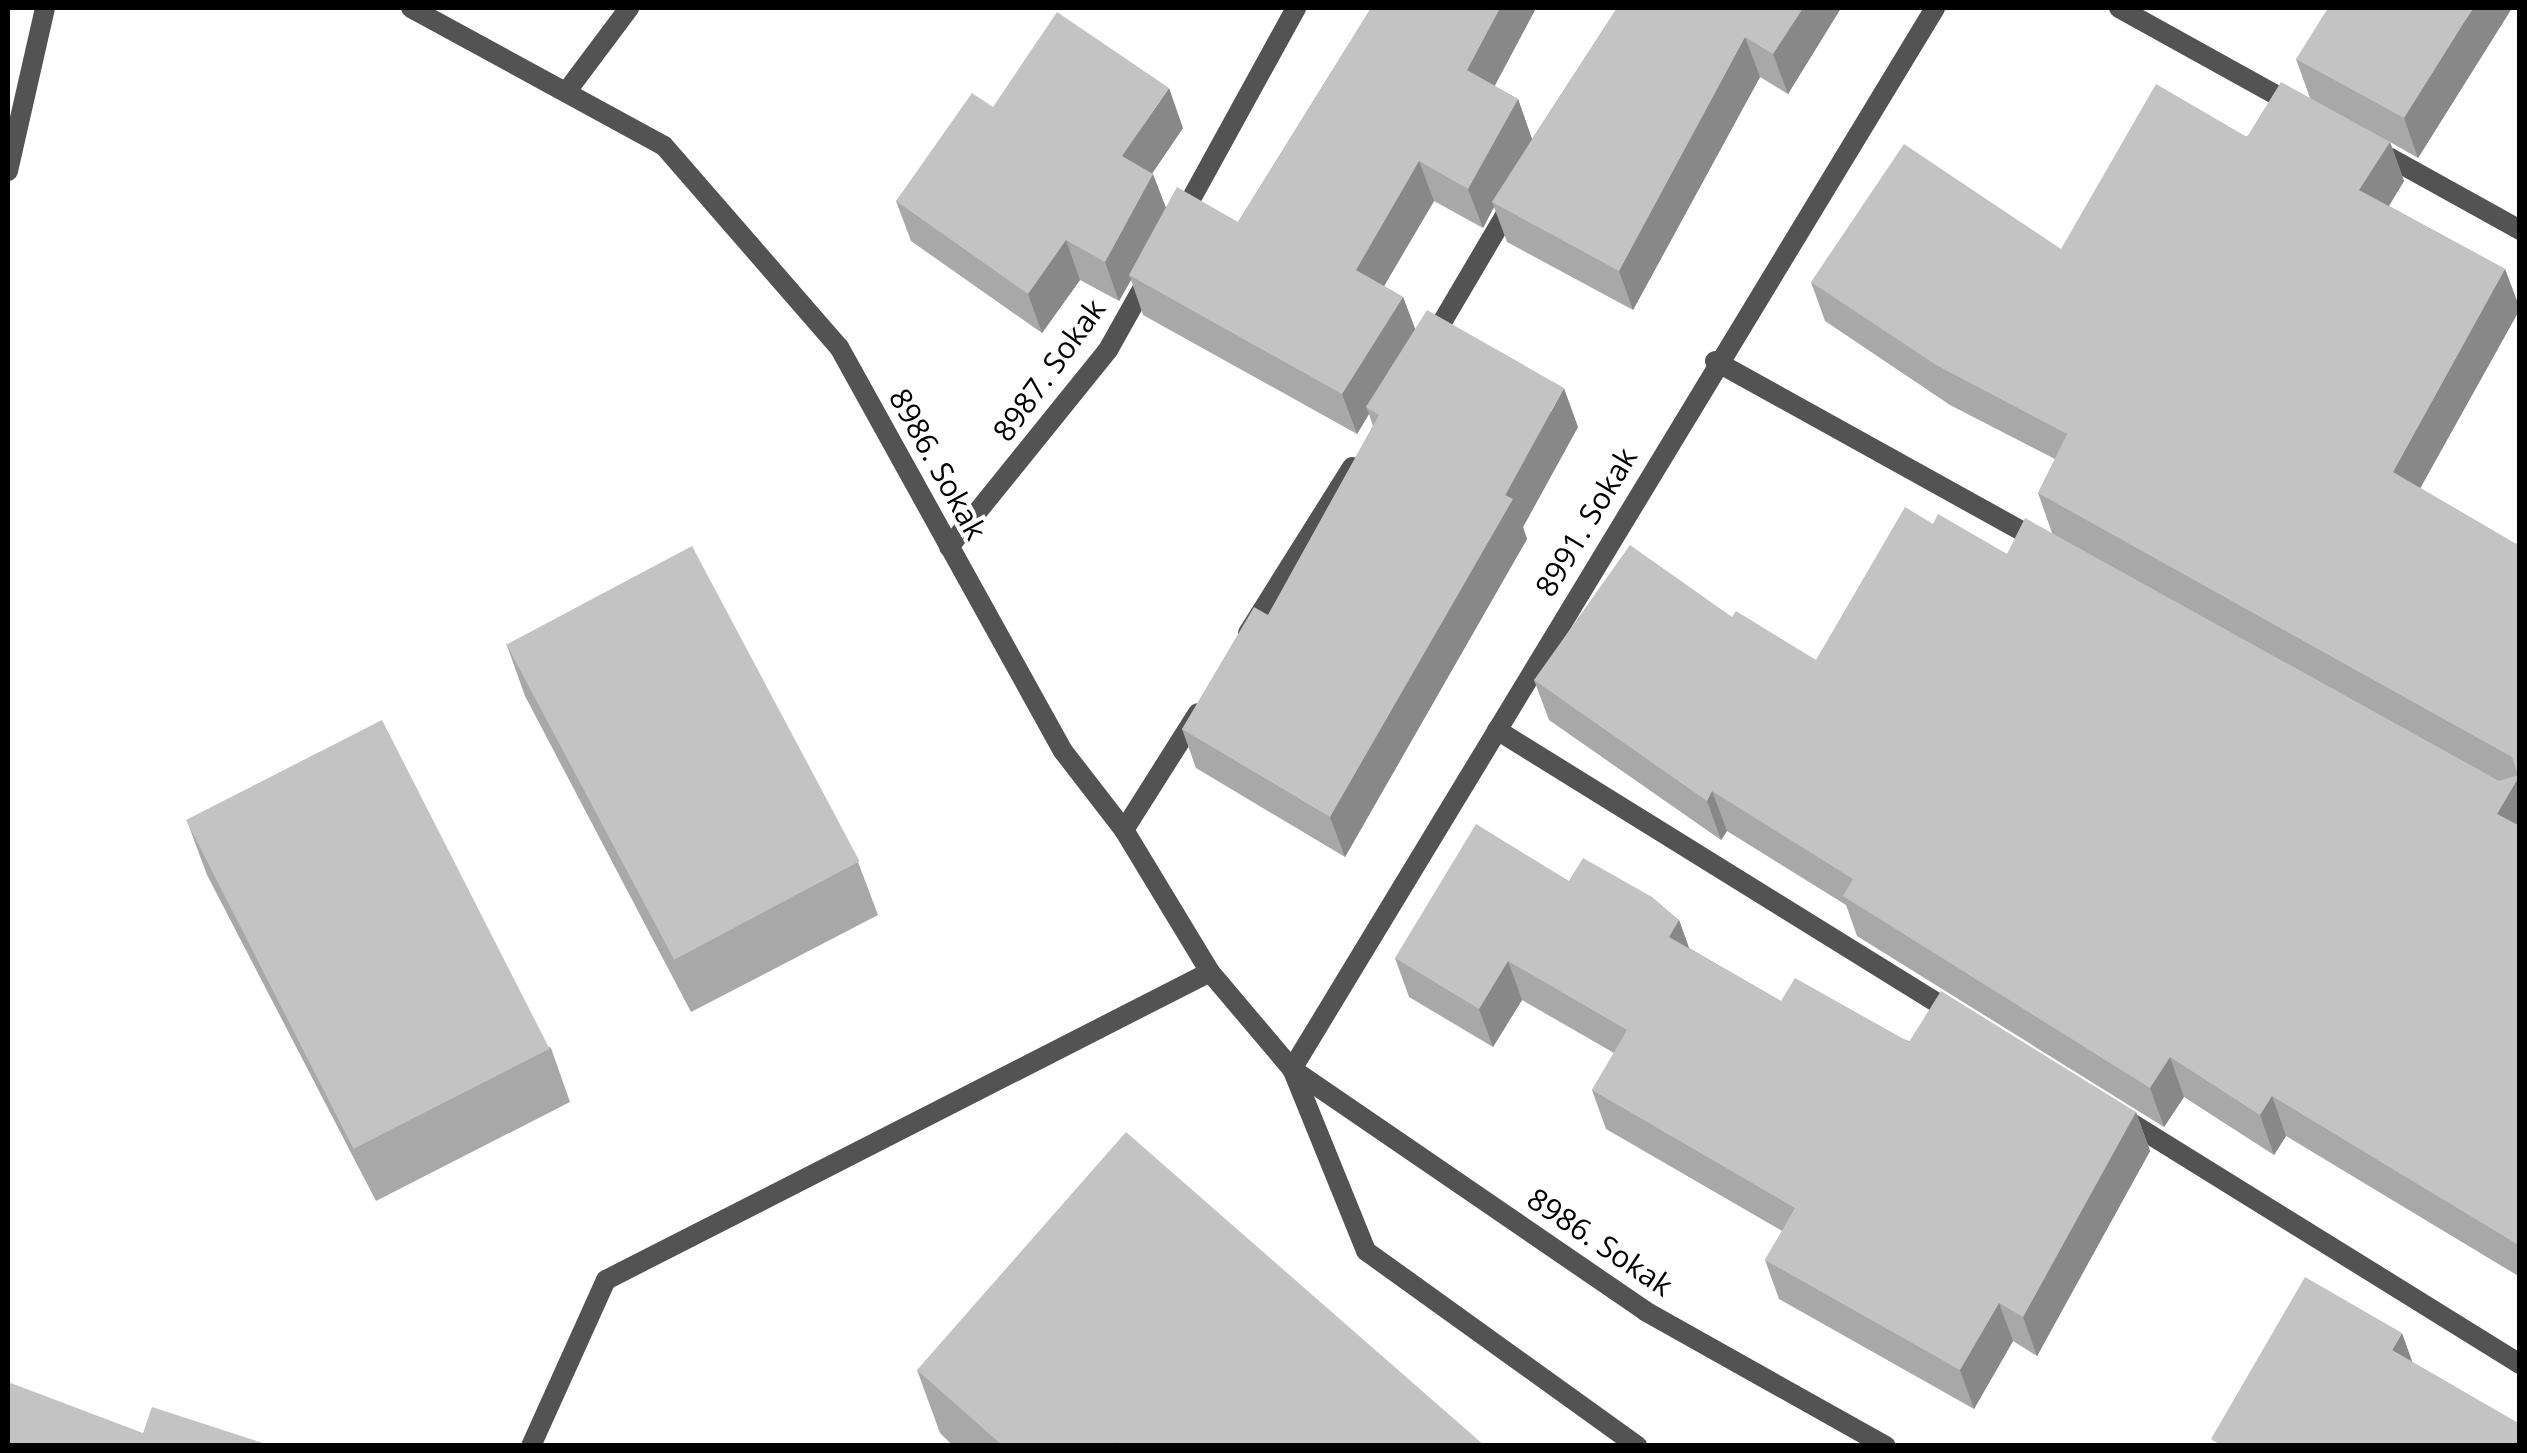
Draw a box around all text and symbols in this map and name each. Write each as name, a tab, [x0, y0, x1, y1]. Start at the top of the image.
street label: 8987. Sokak	[985, 292, 1113, 448]
street label: 8986. Sokak	[882, 382, 994, 546]
street label: 8991. Sokak	[1528, 441, 1644, 603]
street label: 8986. Sokak	[1521, 1180, 1679, 1304]

